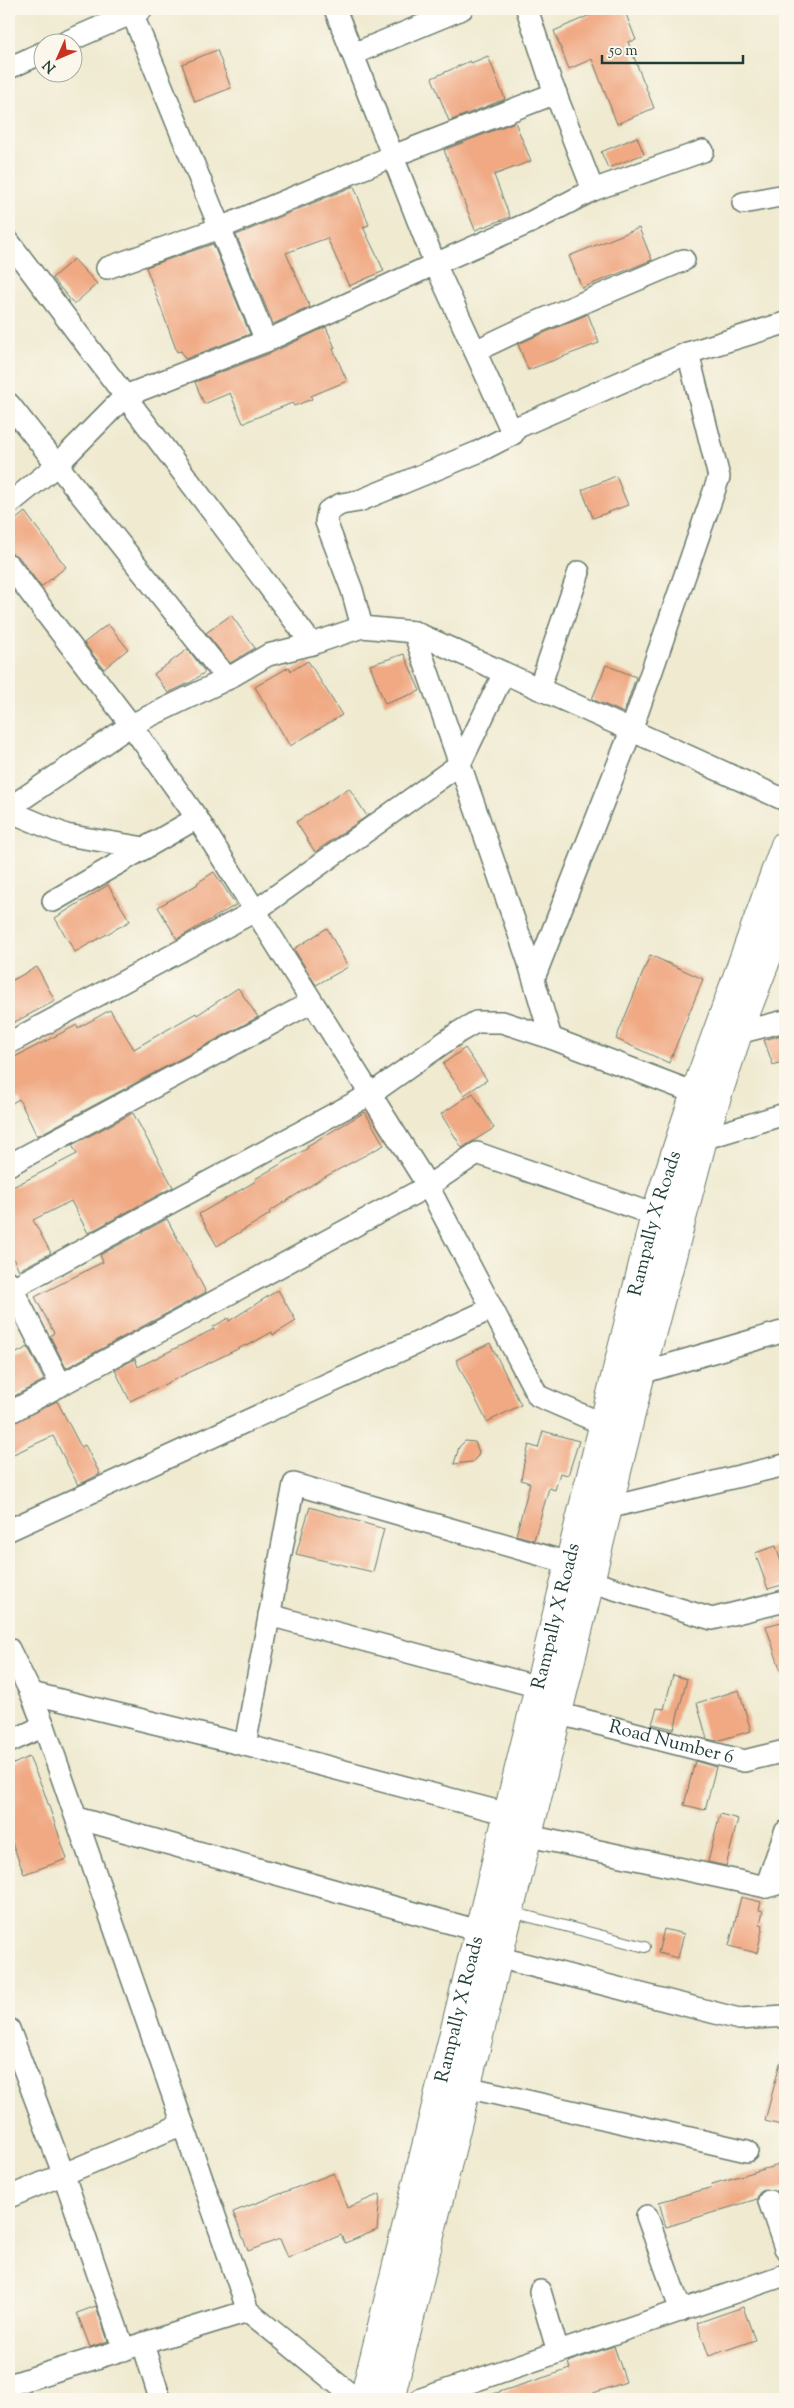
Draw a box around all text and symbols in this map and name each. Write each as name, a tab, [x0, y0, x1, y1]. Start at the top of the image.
north arrow	[32, 32, 82, 82]
scale bar	[602, 32, 743, 64]
text: 50 m	[608, 41, 638, 62]
text: N	[39, 55, 61, 77]
street label: Rampally X Roads	[622, 1147, 689, 1299]
street label: Rampally X Roads	[525, 1540, 587, 1692]
street label: Road Number 6	[606, 1713, 737, 1771]
street label: Rampally X Roads	[429, 1934, 491, 2086]

